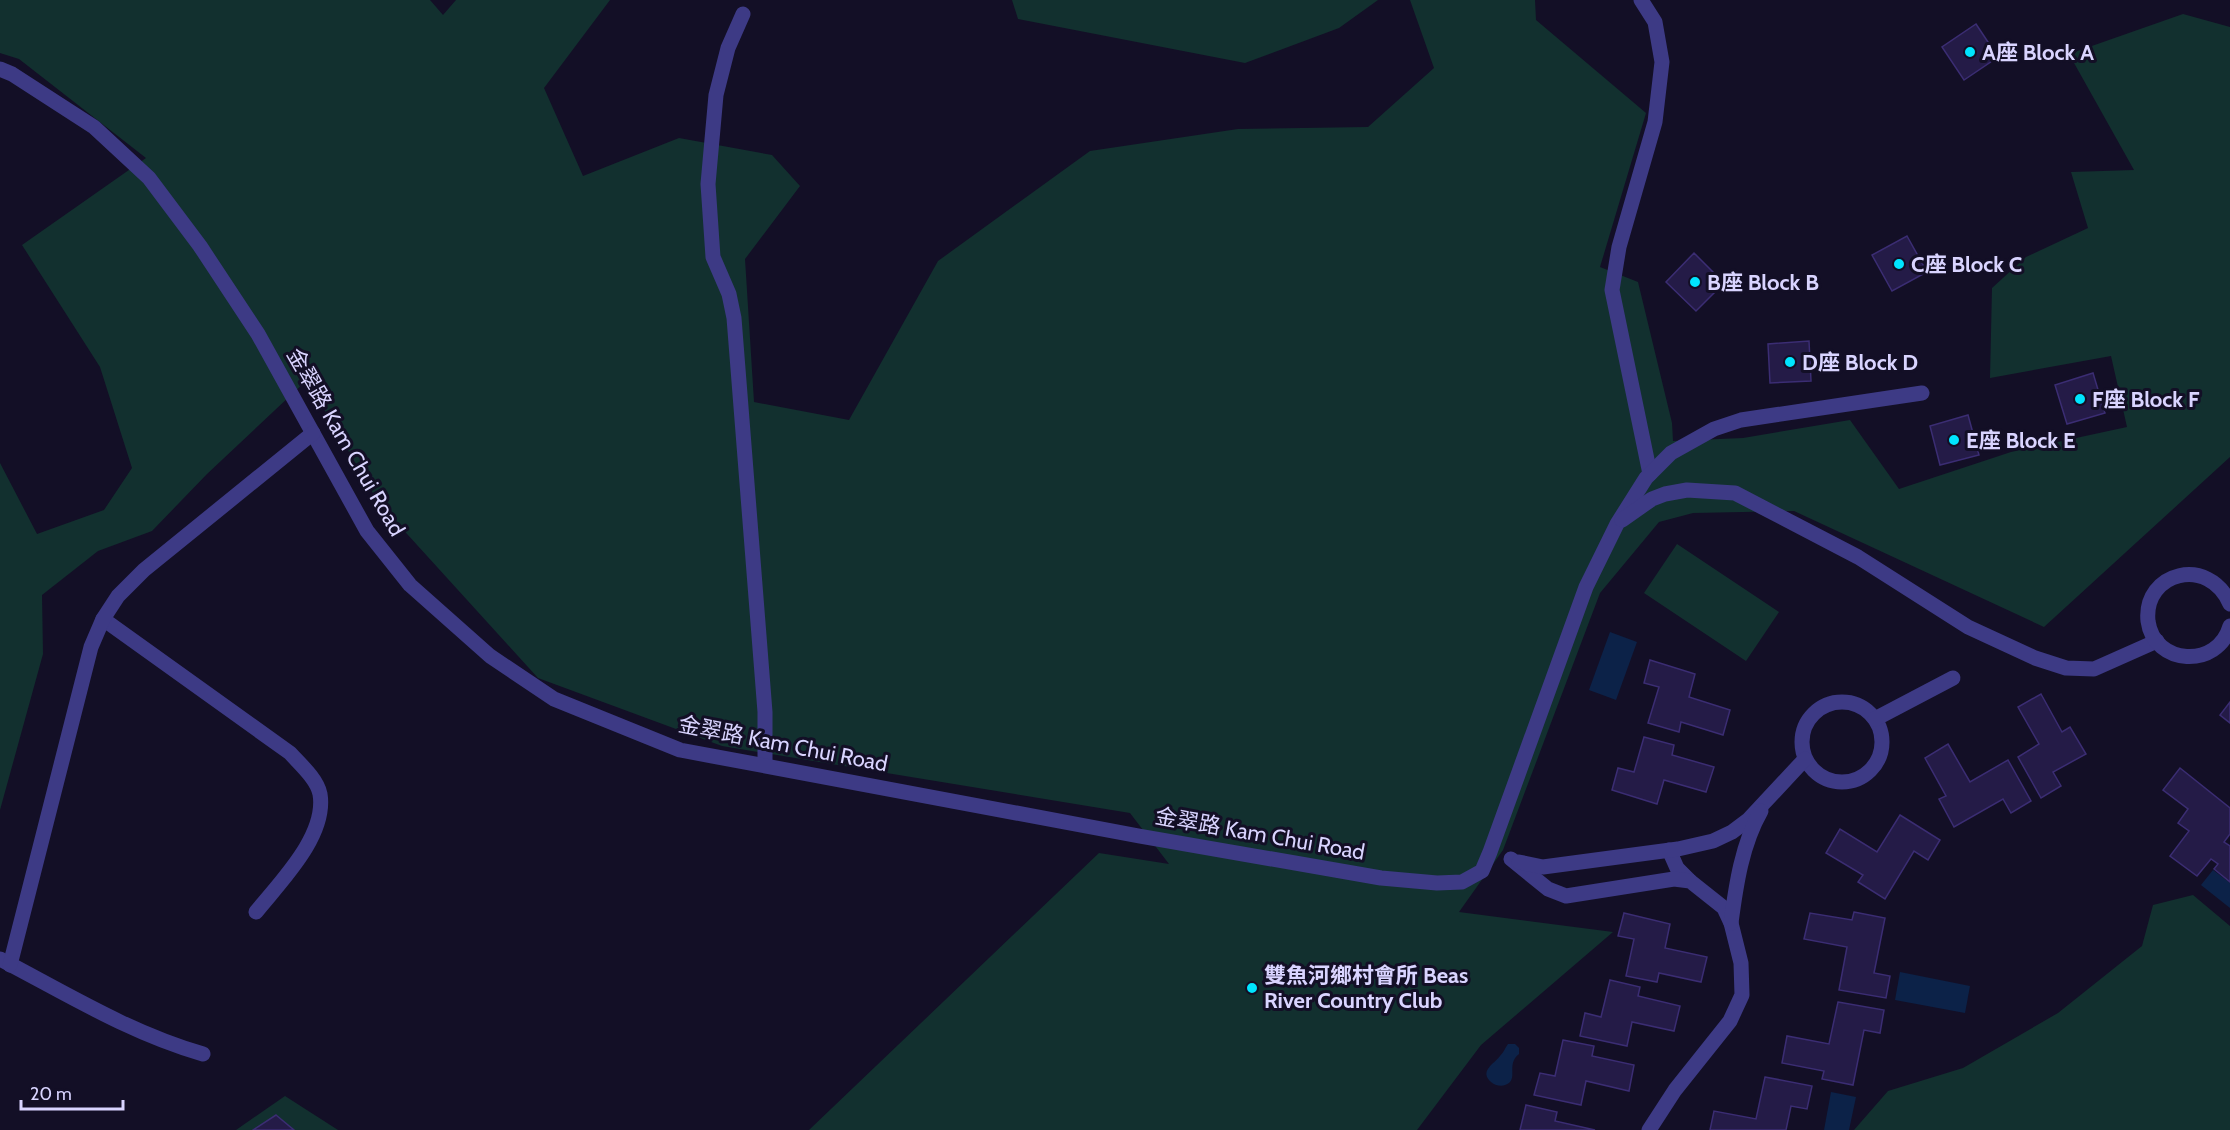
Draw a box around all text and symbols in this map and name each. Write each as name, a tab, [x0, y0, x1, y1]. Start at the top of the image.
place label: A座 Block A	[1982, 39, 2094, 66]
marker: A座 Block A	[1963, 45, 1977, 59]
place label: C座 Block C	[1911, 251, 2022, 278]
marker: C座 Block C	[1892, 257, 1906, 271]
place label: B座 Block B	[1707, 269, 1819, 296]
marker: B座 Block B	[1688, 275, 1702, 289]
street label: 金翠路 Kam Chui Road	[281, 343, 411, 541]
place label: D座 Block D	[1802, 349, 1918, 376]
marker: D座 Block D	[1783, 355, 1797, 369]
place label: F座 Block F	[2092, 386, 2200, 413]
marker: F座 Block F	[2073, 392, 2087, 406]
place label: E座 Block E	[1966, 427, 2075, 454]
marker: E座 Block E	[1947, 433, 1961, 447]
street label: 金翠路 Kam Chui Road	[676, 710, 890, 778]
street label: 金翠路 Kam Chui Road	[1153, 802, 1367, 866]
place label: 雙魚河鄉村會所 Beas River Country Club	[1264, 962, 1468, 1014]
marker: 雙魚河鄉村會所 Beas River Country Club	[1245, 981, 1259, 995]
scale bar	[21, 1073, 123, 1111]
text: 20 m	[30, 1083, 72, 1105]

